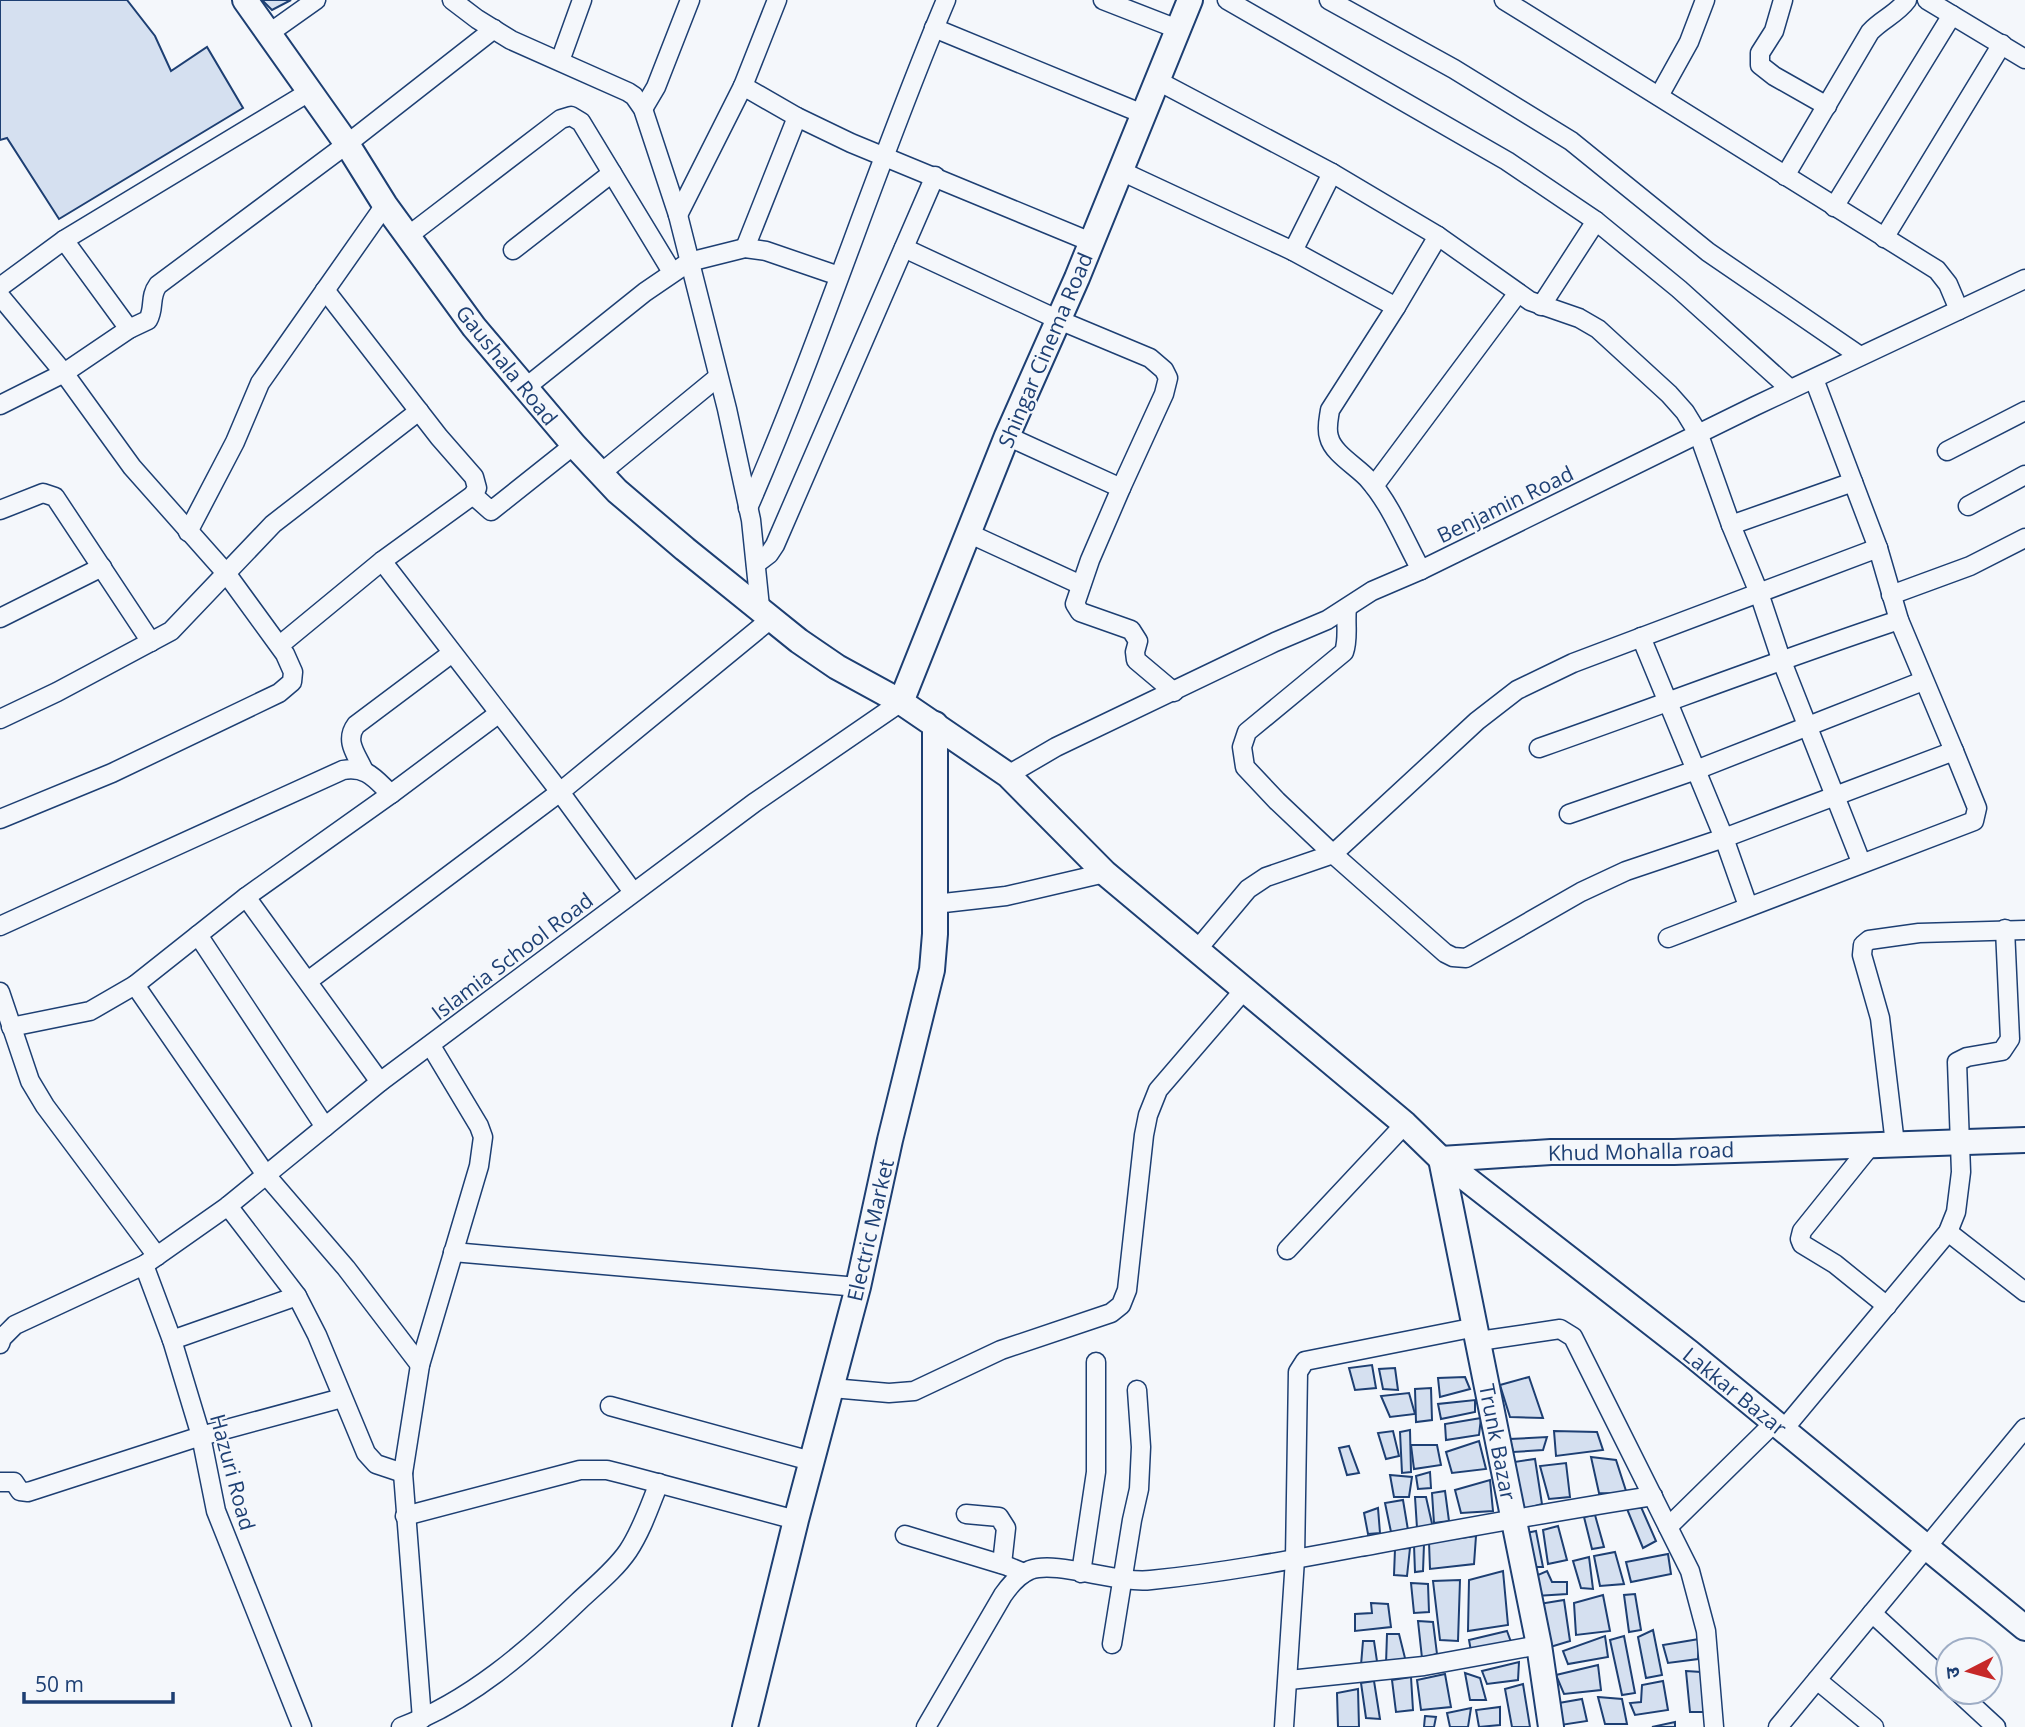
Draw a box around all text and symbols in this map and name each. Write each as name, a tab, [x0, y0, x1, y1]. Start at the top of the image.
street label: Shingar Cinema Road	[991, 248, 1099, 452]
street label: Gaushala Road	[450, 299, 564, 431]
street label: Benjamin Road	[1432, 459, 1578, 549]
street label: Islamia School Road	[426, 886, 598, 1026]
street label: Khud Mohalla road	[1548, 1135, 1734, 1167]
street label: Electric Market	[840, 1156, 900, 1304]
street label: Lakkar Bazar	[1677, 1341, 1793, 1442]
street label: Trunk Bazar	[1473, 1382, 1523, 1503]
street label: Hazuri Road	[204, 1411, 262, 1533]
north arrow	[1934, 1636, 2004, 1706]
scale bar	[24, 1660, 173, 1704]
text: उ	[1938, 1665, 1966, 1680]
text: 50 m	[35, 1670, 84, 1698]

